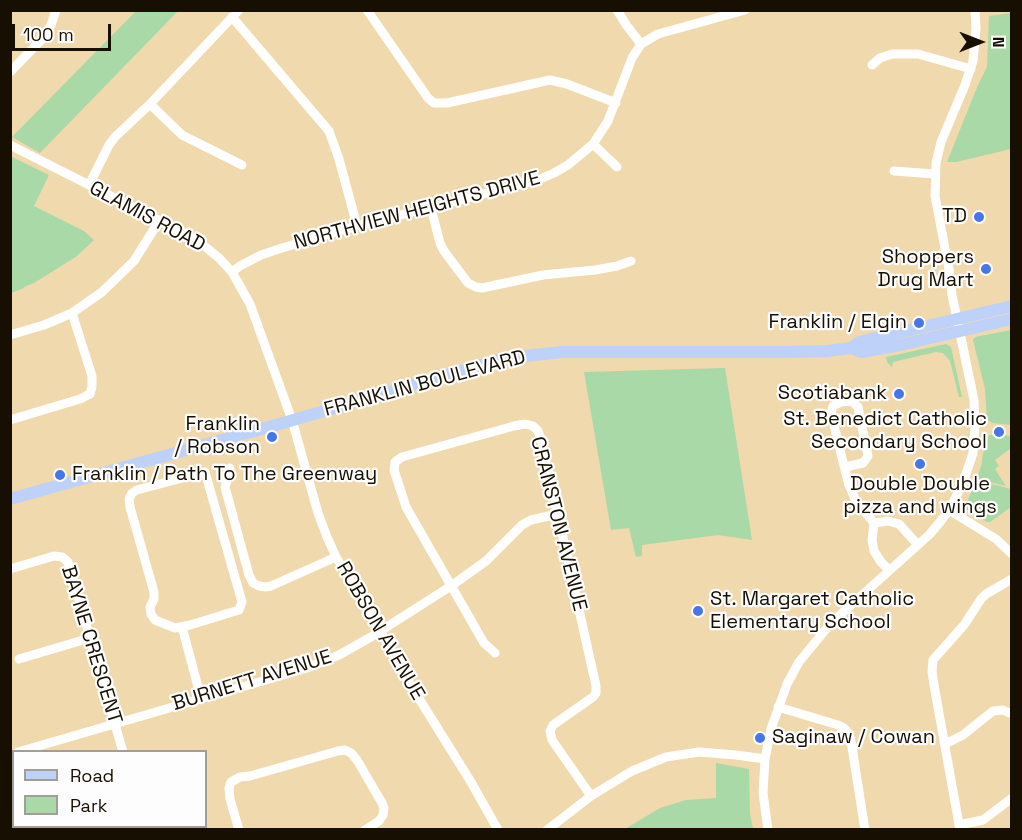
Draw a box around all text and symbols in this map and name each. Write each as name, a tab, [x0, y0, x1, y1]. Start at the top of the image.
scale bar	[15, 12, 114, 50]
north arrow	[950, 12, 1010, 72]
text: 100 m	[23, 23, 74, 46]
text: N	[988, 37, 1009, 47]
street label: NORTHVIEW HEIGHTS DRIVE	[291, 167, 543, 255]
street label: GLAMIS ROAD	[85, 176, 209, 258]
place label: TD	[942, 205, 967, 229]
marker: TD	[972, 210, 986, 224]
place label: Shoppers Drug Mart	[877, 246, 974, 293]
marker: Shoppers Drug Mart	[979, 262, 993, 276]
place label: Franklin / Elgin	[769, 311, 907, 335]
marker: Franklin / Elgin	[912, 316, 926, 330]
street label: FRANKLIN BOULEVARD	[322, 346, 528, 422]
place label: Scotiabank	[778, 382, 887, 406]
marker: Scotiabank	[892, 387, 906, 401]
place label: St. Benedict Catholic Secondary School	[783, 408, 987, 455]
place label: Franklin / Robson	[174, 413, 260, 460]
marker: St. Benedict Catholic Secondary School	[992, 425, 1006, 439]
marker: Franklin / Robson	[265, 430, 279, 444]
street label: CRANSTON AVENUE	[525, 434, 591, 614]
marker: Double Double pizza and wings	[913, 457, 927, 471]
place label: Franklin / Path To The Greenway	[72, 463, 377, 487]
marker: Franklin / Path To The Greenway	[53, 468, 67, 482]
place label: Double Double pizza and wings	[843, 473, 997, 520]
street label: ROBSON AVENUE	[331, 558, 429, 704]
street label: BAYNE CRESCENT	[56, 563, 126, 727]
place label: St. Margaret Catholic Elementary School	[710, 588, 914, 635]
marker: St. Margaret Catholic Elementary School	[691, 604, 705, 618]
street label: BURNETT AVENUE	[169, 645, 335, 717]
place label: Saginaw / Cowan	[772, 726, 935, 750]
marker: Saginaw / Cowan	[753, 731, 767, 745]
legend	[12, 750, 207, 828]
text: Road	[70, 764, 114, 787]
text: Park	[70, 794, 107, 817]

